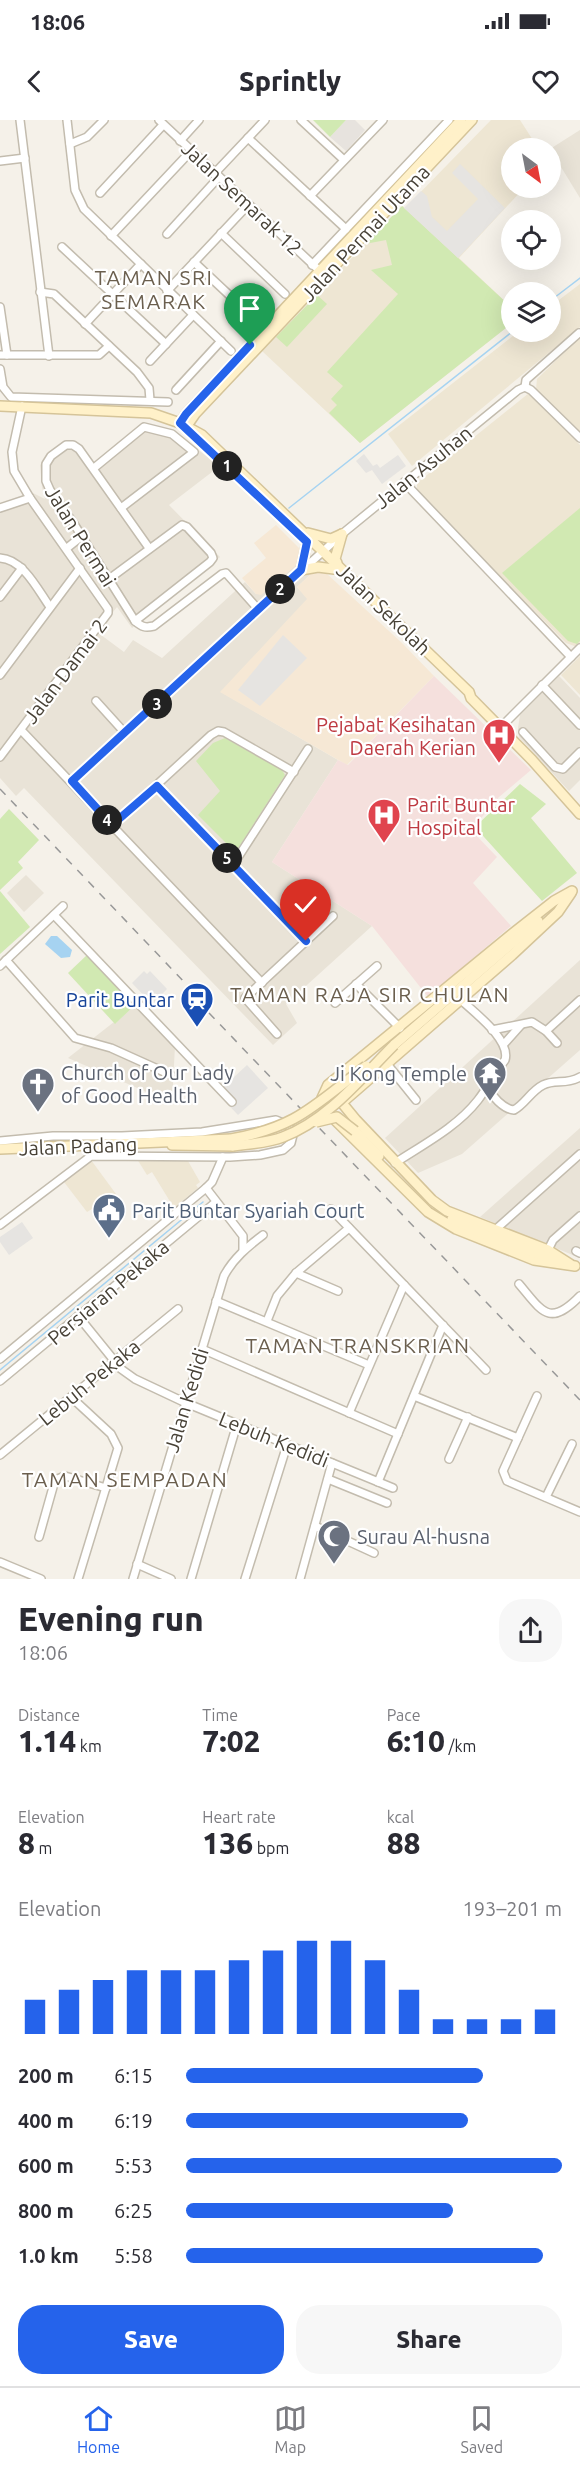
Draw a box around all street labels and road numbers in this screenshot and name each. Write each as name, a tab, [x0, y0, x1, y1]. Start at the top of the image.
street label: Jalan Semarak 12	[177, 136, 307, 260]
street label: Jalan Permai Utama	[296, 160, 434, 306]
street label: Jalan Asuhan	[370, 421, 476, 513]
street label: Jalan Permai	[41, 481, 121, 591]
street label: Jalan Sekolah	[332, 558, 436, 660]
street label: Jalan Damai 2	[18, 614, 112, 728]
street label: Jalan Padang	[18, 1132, 138, 1160]
street label: Persiaran Pekaka	[43, 1235, 173, 1349]
street label: Lebuh Pekaka	[34, 1334, 144, 1430]
street label: Jalan Kedidi	[159, 1345, 213, 1455]
street label: Lebuh Kedidi	[216, 1407, 332, 1471]

